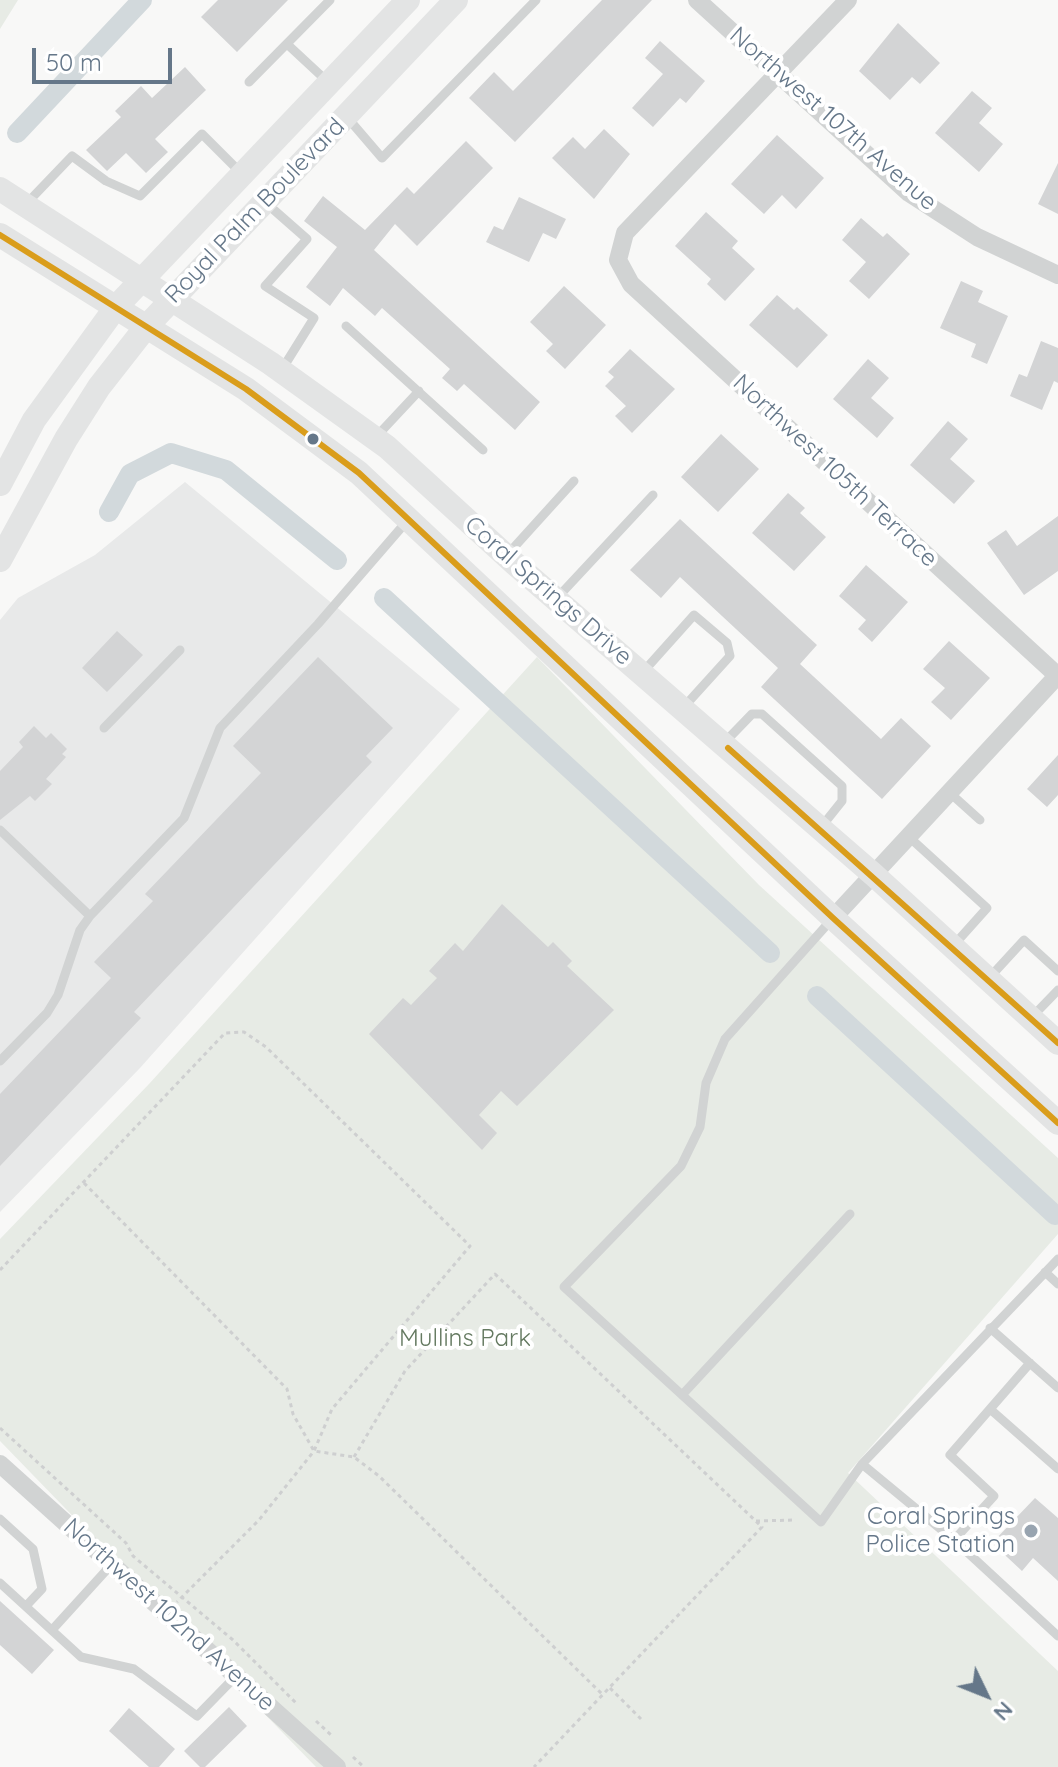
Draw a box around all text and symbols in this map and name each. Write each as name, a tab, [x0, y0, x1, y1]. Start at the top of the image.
street label: Northwest 107th Avenue	[724, 21, 942, 217]
scale bar	[36, 32, 176, 82]
text: 50 m	[46, 47, 102, 77]
street label: Royal Palm Boulevard	[159, 112, 351, 310]
street label: Northwest 105th Terrace	[727, 369, 943, 573]
unlabelled marker	[305, 431, 321, 447]
street label: Coral Springs Drive	[458, 510, 638, 672]
park label: Mullins Park	[399, 1325, 531, 1353]
place label: Coral Springs Police Station	[865, 1503, 1015, 1559]
street label: Northwest 102nd Avenue	[58, 1513, 280, 1717]
marker: Coral Springs Police Station	[1022, 1522, 1040, 1540]
north arrow	[946, 1655, 1026, 1735]
text: N	[988, 1696, 1019, 1727]

